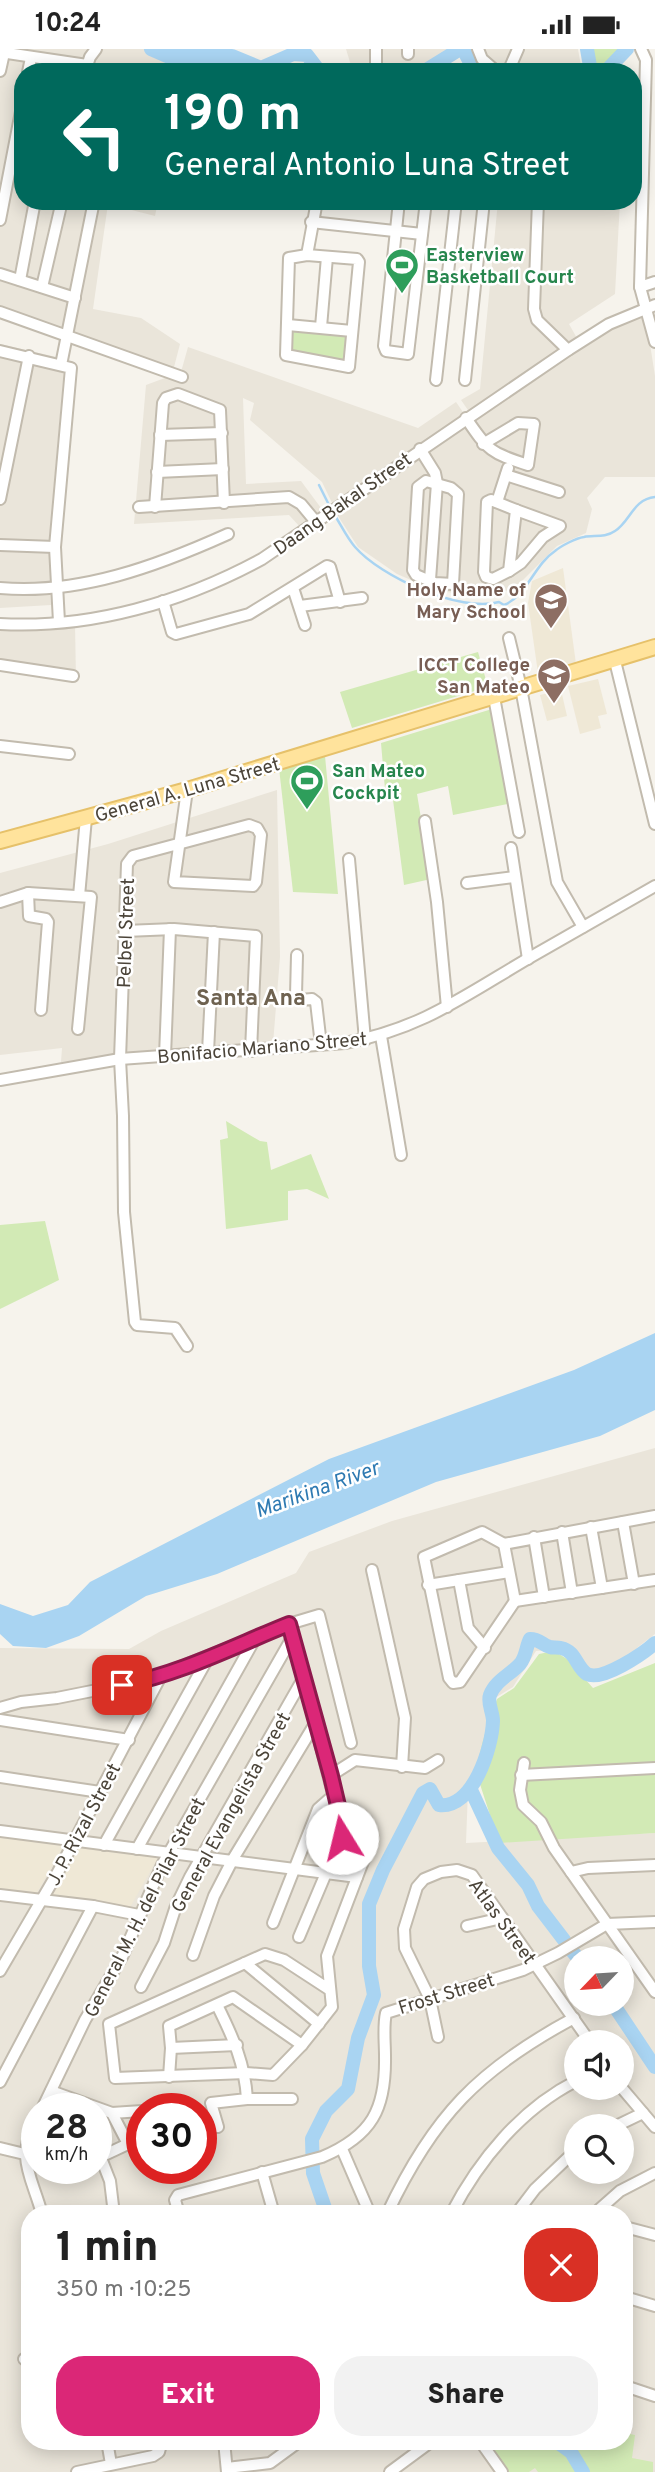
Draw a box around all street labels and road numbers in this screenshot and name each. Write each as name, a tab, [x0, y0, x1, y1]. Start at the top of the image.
street label: Daang Bakal Street	[269, 448, 417, 561]
street label: General A. Luna Street	[92, 753, 283, 829]
street label: Pelbel Street	[113, 878, 141, 989]
street label: Bonifacio Mariano Street	[156, 1028, 368, 1070]
street label: General Evangelista Street	[167, 1709, 297, 1917]
street label: J. P. Rizal Street	[42, 1759, 127, 1890]
street label: General M. H. del Pilar Street	[80, 1794, 212, 2022]
street label: Atlas Street	[462, 1875, 541, 1970]
street label: Frost Street	[396, 1969, 498, 2021]

